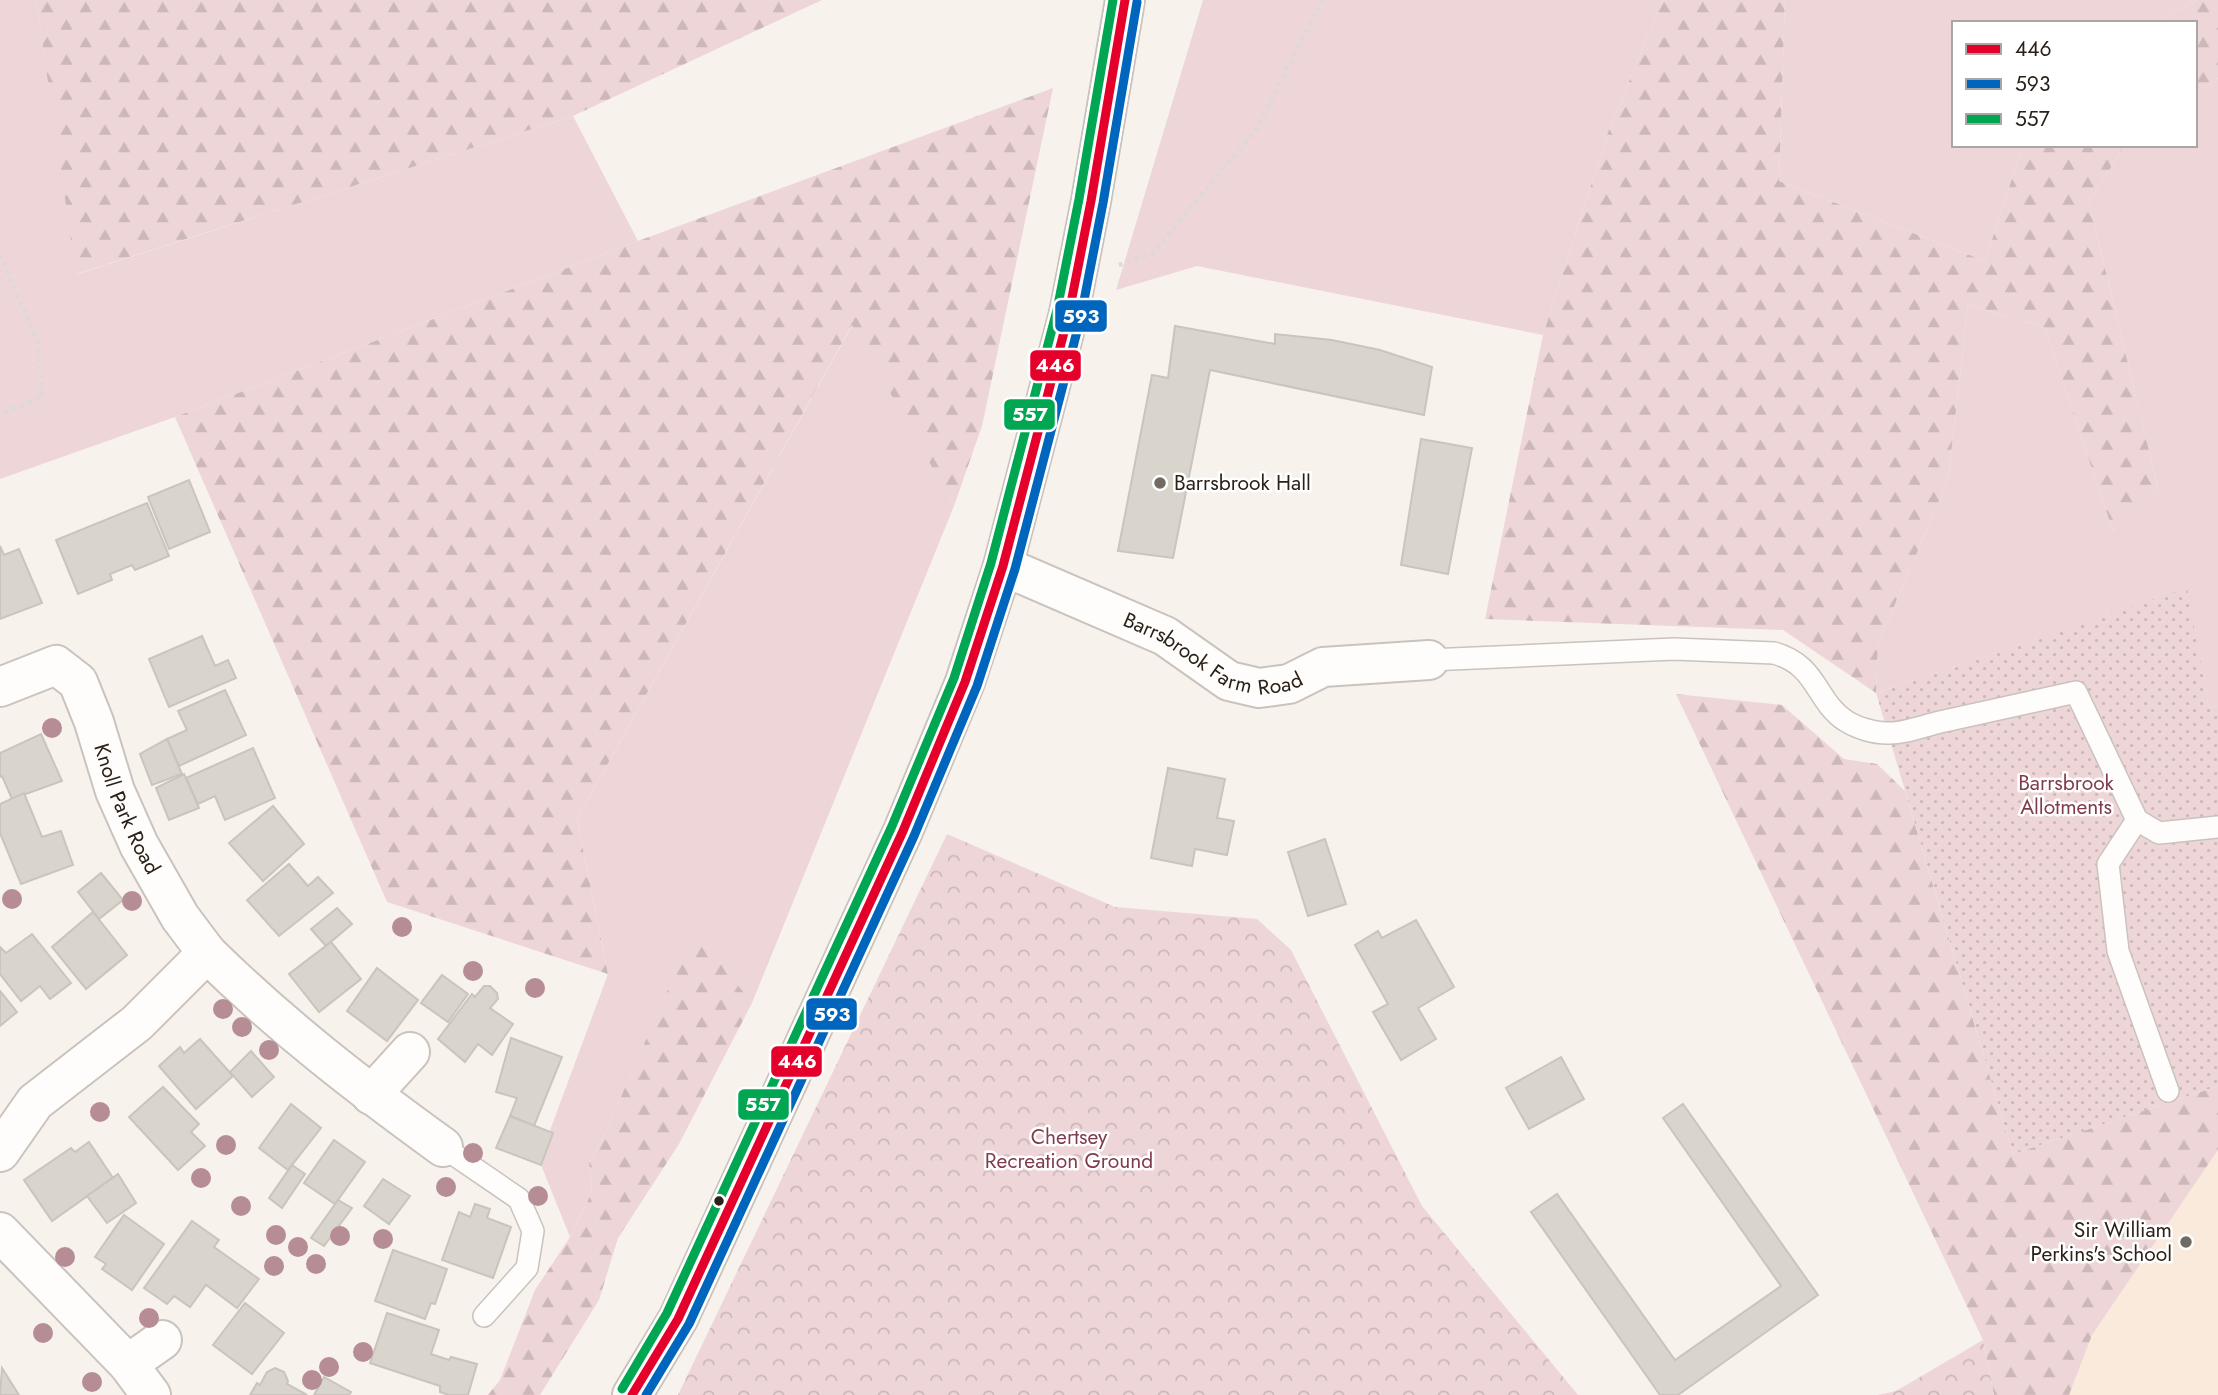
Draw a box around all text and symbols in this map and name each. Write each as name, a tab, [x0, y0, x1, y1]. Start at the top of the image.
legend	[1952, 21, 2197, 147]
text: 446	[2015, 34, 2052, 64]
text: 593	[2015, 69, 2050, 99]
text: 557	[2015, 104, 2050, 134]
line badge: 593	[1054, 299, 1108, 333]
text: 593	[1063, 303, 1100, 330]
line badge: 446	[1029, 349, 1082, 382]
text: 446	[1035, 352, 1075, 379]
line badge: 557	[1003, 398, 1056, 431]
text: 557	[1012, 401, 1049, 428]
place label: Barrsbrook Hall	[1174, 468, 1311, 498]
marker: Barrsbrook Hall	[1152, 475, 1168, 491]
street label: Barrsbrook Farm Road	[1119, 605, 1308, 703]
street label: Knoll Park Road	[86, 740, 168, 880]
park label: Barrsbrook Allotments	[2018, 768, 2115, 822]
line badge: 593	[805, 997, 858, 1031]
text: 593	[814, 1001, 851, 1028]
line badge: 446	[770, 1045, 823, 1078]
text: 446	[777, 1048, 817, 1075]
line badge: 557	[737, 1088, 790, 1121]
text: 557	[745, 1091, 782, 1118]
park label: Chertsey Recreation Ground	[985, 1122, 1153, 1176]
unlabelled marker	[712, 1194, 726, 1208]
place label: Sir William Perkins's School	[2031, 1215, 2172, 1269]
marker: Sir William Perkins's School	[2178, 1234, 2194, 1250]

